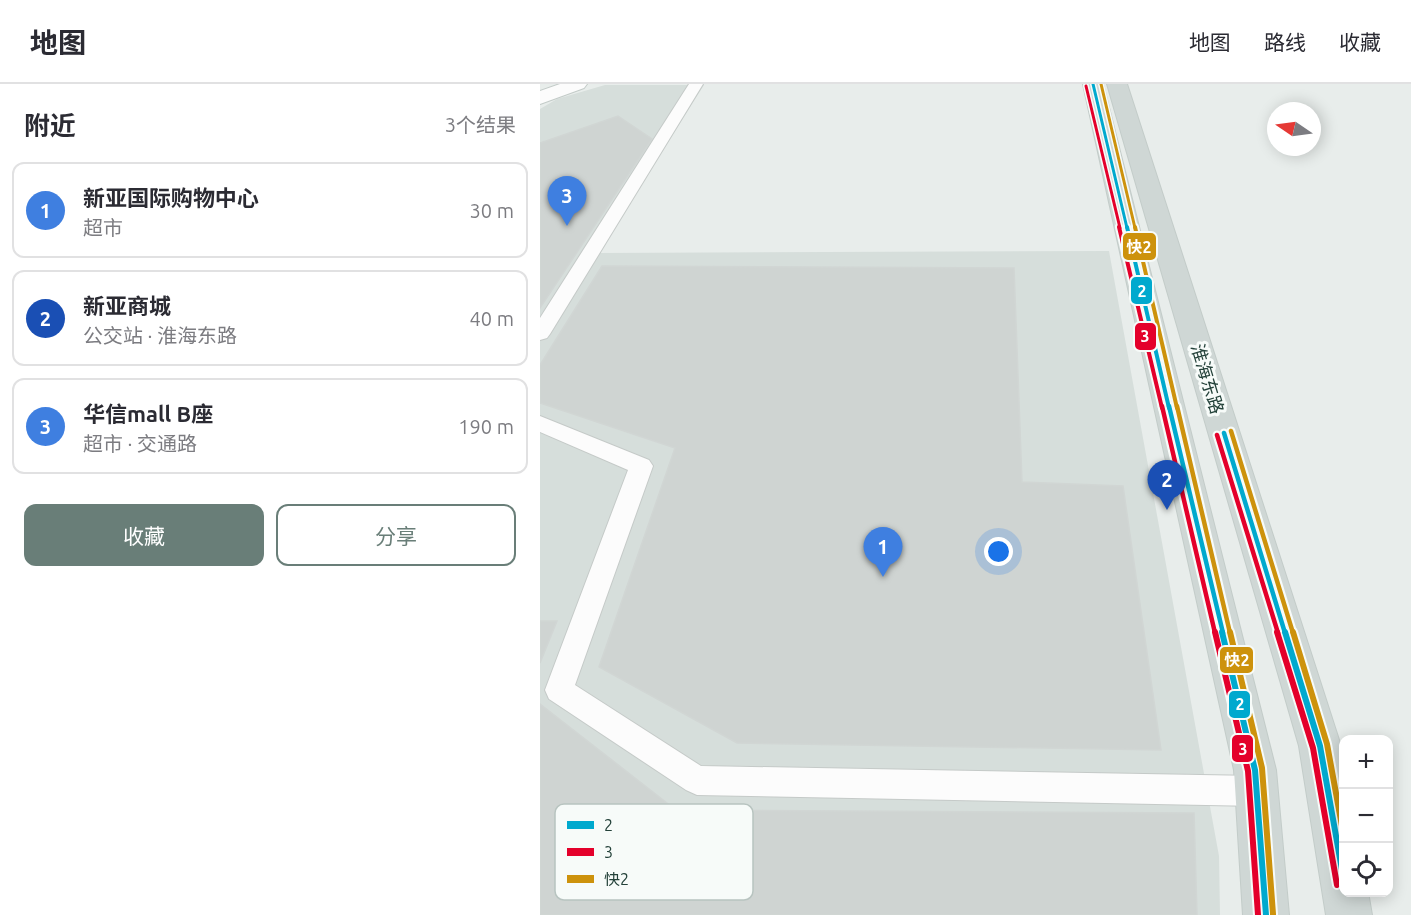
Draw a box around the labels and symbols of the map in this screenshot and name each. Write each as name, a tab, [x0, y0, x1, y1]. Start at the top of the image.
north arrow	[1267, 102, 1321, 156]
pin: 3	[548, 176, 586, 226]
line badge: 快2	[1122, 232, 1157, 261]
text: 快2	[1126, 238, 1152, 256]
line badge: 2	[1130, 276, 1153, 305]
text: 2	[1137, 282, 1147, 300]
line badge: 3	[1134, 322, 1157, 351]
text: 3	[1140, 327, 1150, 345]
street label: 淮海东路	[1188, 341, 1228, 416]
pin: 2	[1148, 460, 1186, 510]
pin: 1	[864, 528, 902, 577]
your location	[984, 537, 1013, 566]
line badge: 快2	[1219, 646, 1254, 674]
text: 快2	[1224, 651, 1250, 669]
line badge: 2	[1228, 690, 1251, 719]
text: 2	[1235, 695, 1245, 713]
line badge: 3	[1231, 734, 1254, 763]
text: 3	[1238, 740, 1248, 758]
legend	[555, 804, 753, 900]
text: 2	[604, 816, 613, 834]
text: 3	[604, 843, 613, 861]
text: 快2	[604, 870, 629, 888]

